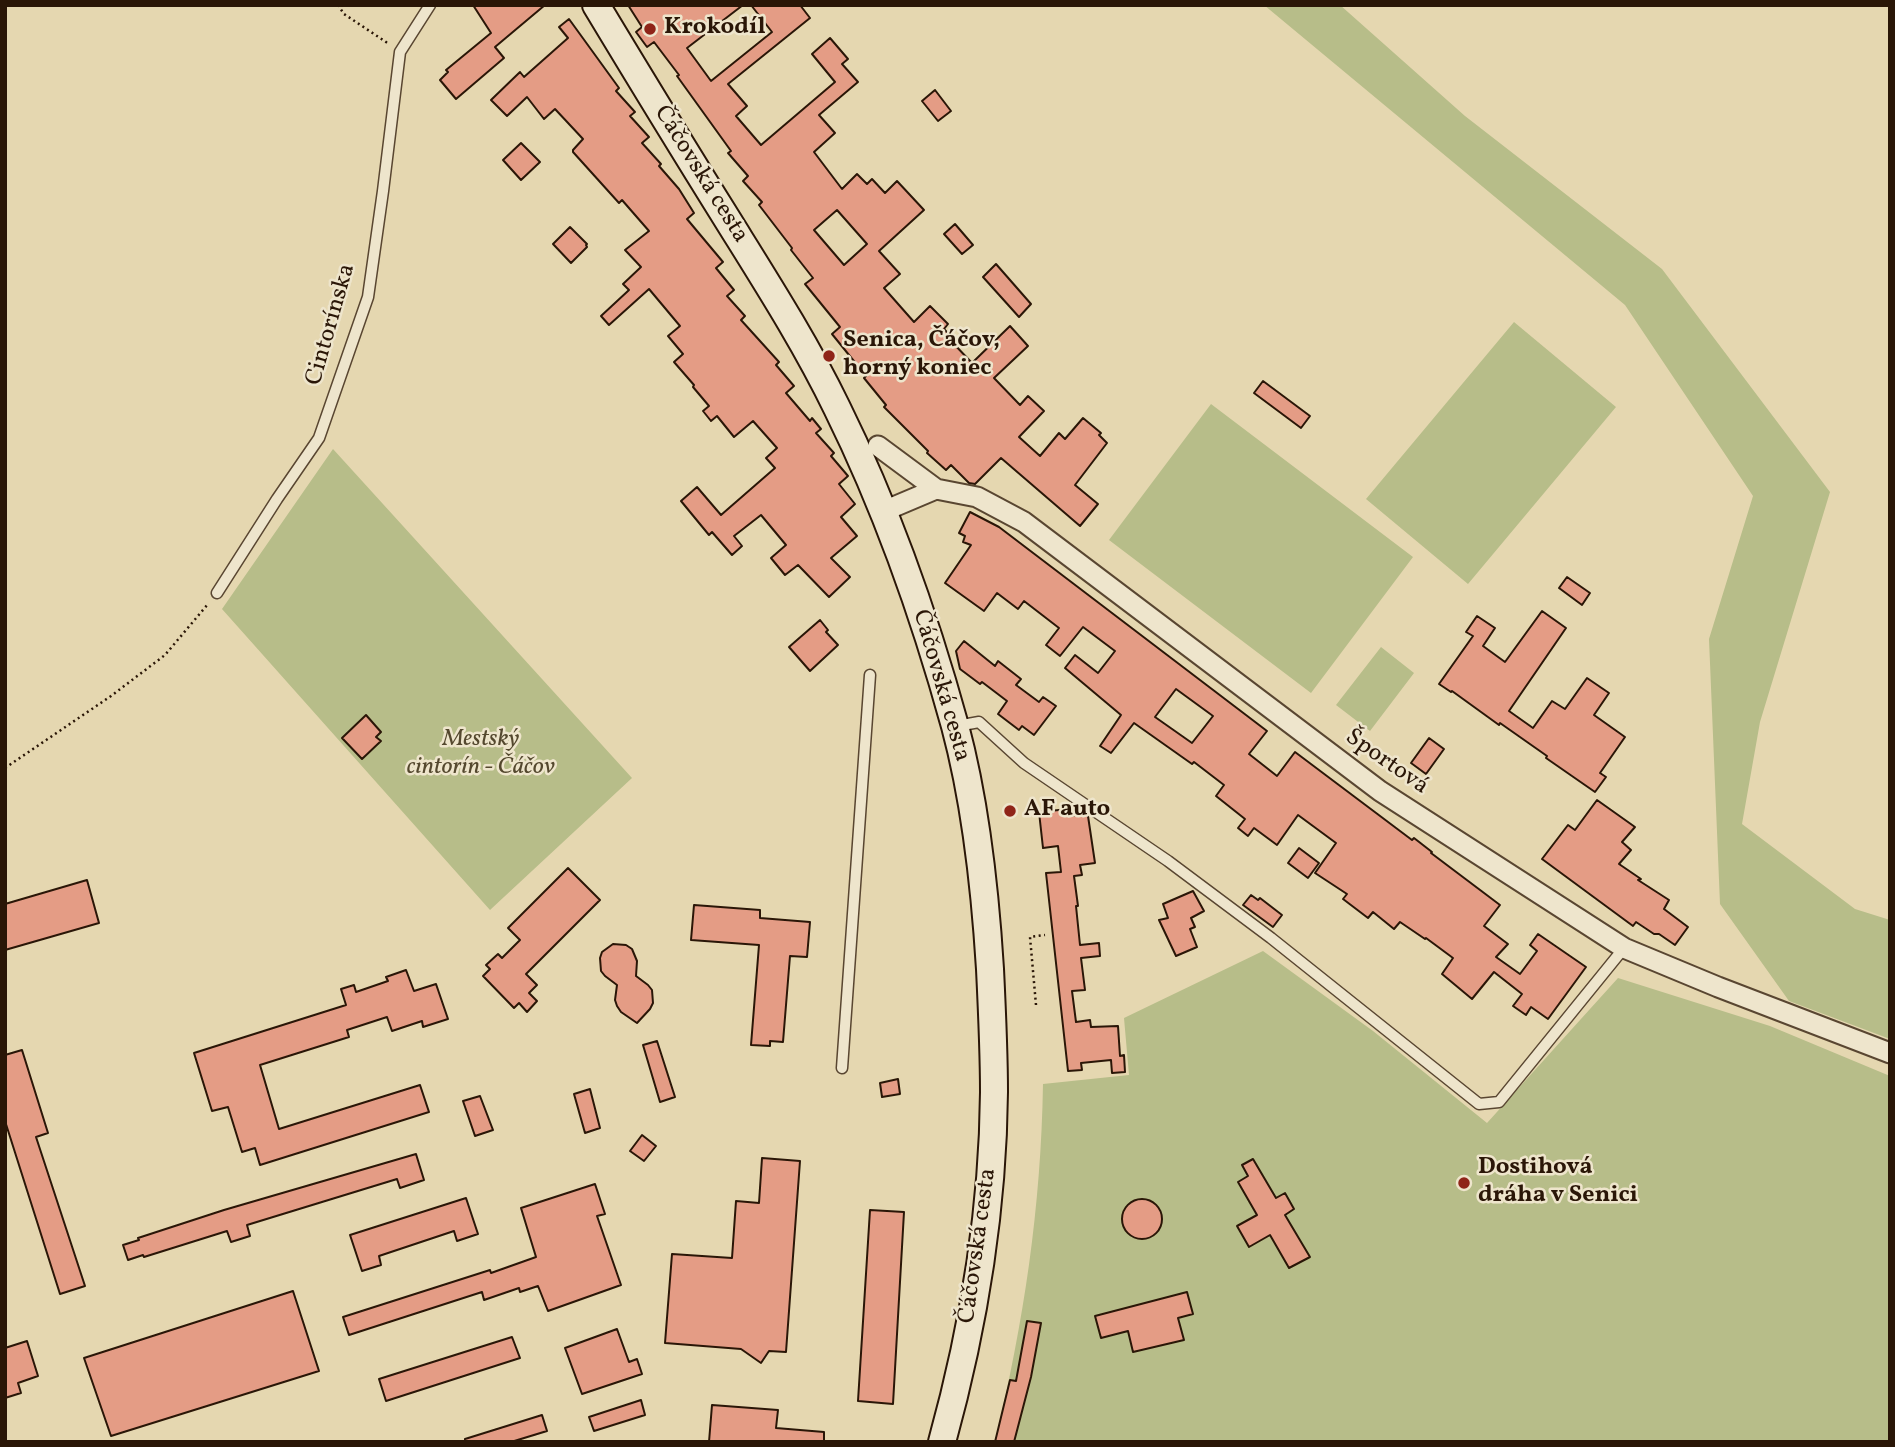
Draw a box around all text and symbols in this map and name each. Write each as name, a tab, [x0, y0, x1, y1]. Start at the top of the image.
place label: Krokodíl	[664, 15, 766, 43]
marker: Krokodíl	[642, 21, 658, 37]
street label: Čáčovská cesta	[646, 101, 754, 249]
street label: Cintorínska	[301, 261, 363, 389]
place label: Senica, Čáčov, horný koniec	[843, 328, 1000, 384]
marker: Senica, Čáčov, horný koniec	[821, 348, 837, 364]
street label: Čáčovská cesta	[905, 607, 975, 765]
street label: Športová	[1339, 724, 1433, 802]
park label: Mestský cintorín - Čáčov	[407, 727, 555, 783]
place label: AF auto	[1024, 797, 1110, 825]
marker: AF auto	[1002, 803, 1018, 819]
place label: Dostihová dráha v Senici	[1478, 1155, 1638, 1211]
street label: Čáčovská cesta	[954, 1167, 1004, 1325]
marker: Dostihová dráha v Senici	[1456, 1175, 1472, 1191]

